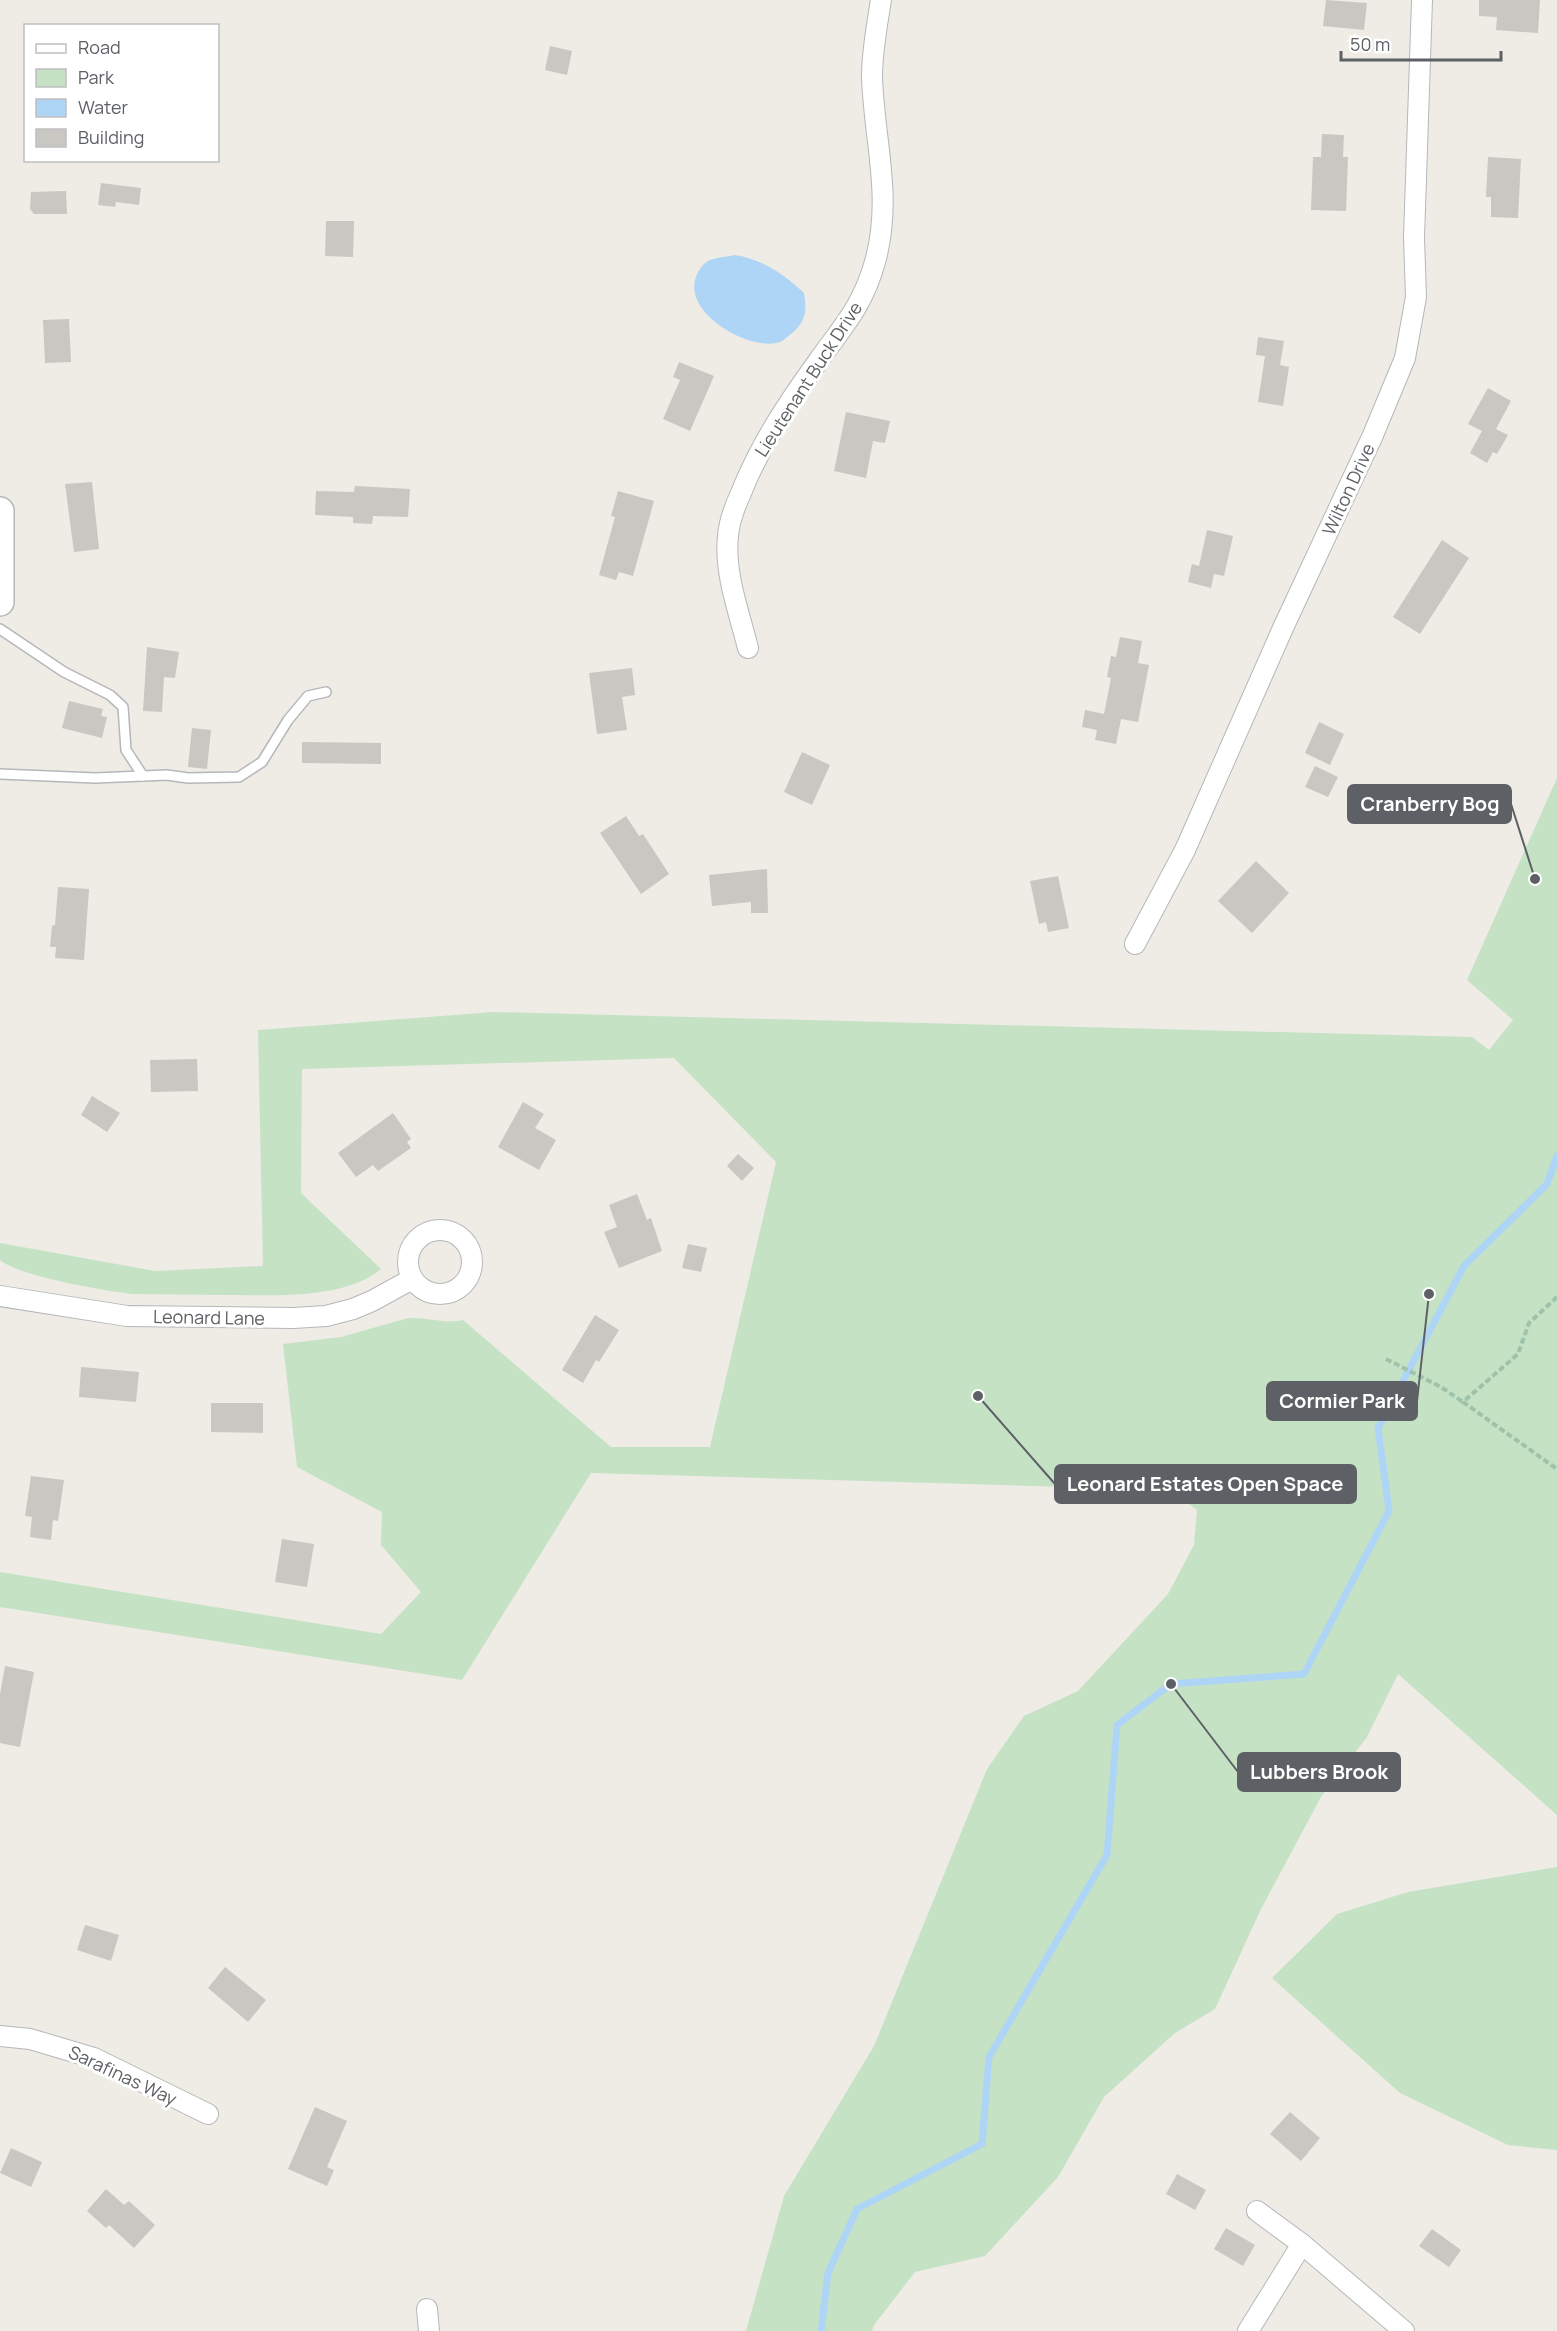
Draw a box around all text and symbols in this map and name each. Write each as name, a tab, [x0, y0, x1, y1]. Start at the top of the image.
legend	[24, 24, 219, 162]
scale bar	[1341, 24, 1502, 62]
text: 50 m	[1350, 32, 1390, 56]
text: Road	[78, 35, 121, 59]
text: Park	[78, 65, 115, 89]
text: Water	[78, 95, 128, 119]
text: Building	[78, 125, 144, 149]
street label: Lieutenant Buck Drive	[749, 297, 867, 461]
street label: Wilton Drive	[1316, 439, 1380, 539]
callout: Cranberry Bog	[1348, 785, 1511, 823]
text: Cranberry Bog	[1360, 790, 1500, 817]
street label: Leonard Lane	[153, 1304, 265, 1330]
callout: Cormier Park	[1267, 1382, 1417, 1420]
text: Cormier Park	[1279, 1387, 1406, 1414]
callout: Leonard Estates Open Space	[1055, 1465, 1356, 1503]
text: Leonard Estates Open Space	[1067, 1470, 1343, 1497]
callout: Lubbers Brook	[1238, 1753, 1400, 1791]
text: Lubbers Brook	[1250, 1758, 1389, 1785]
street label: Sarafinas Way	[65, 2039, 181, 2111]

